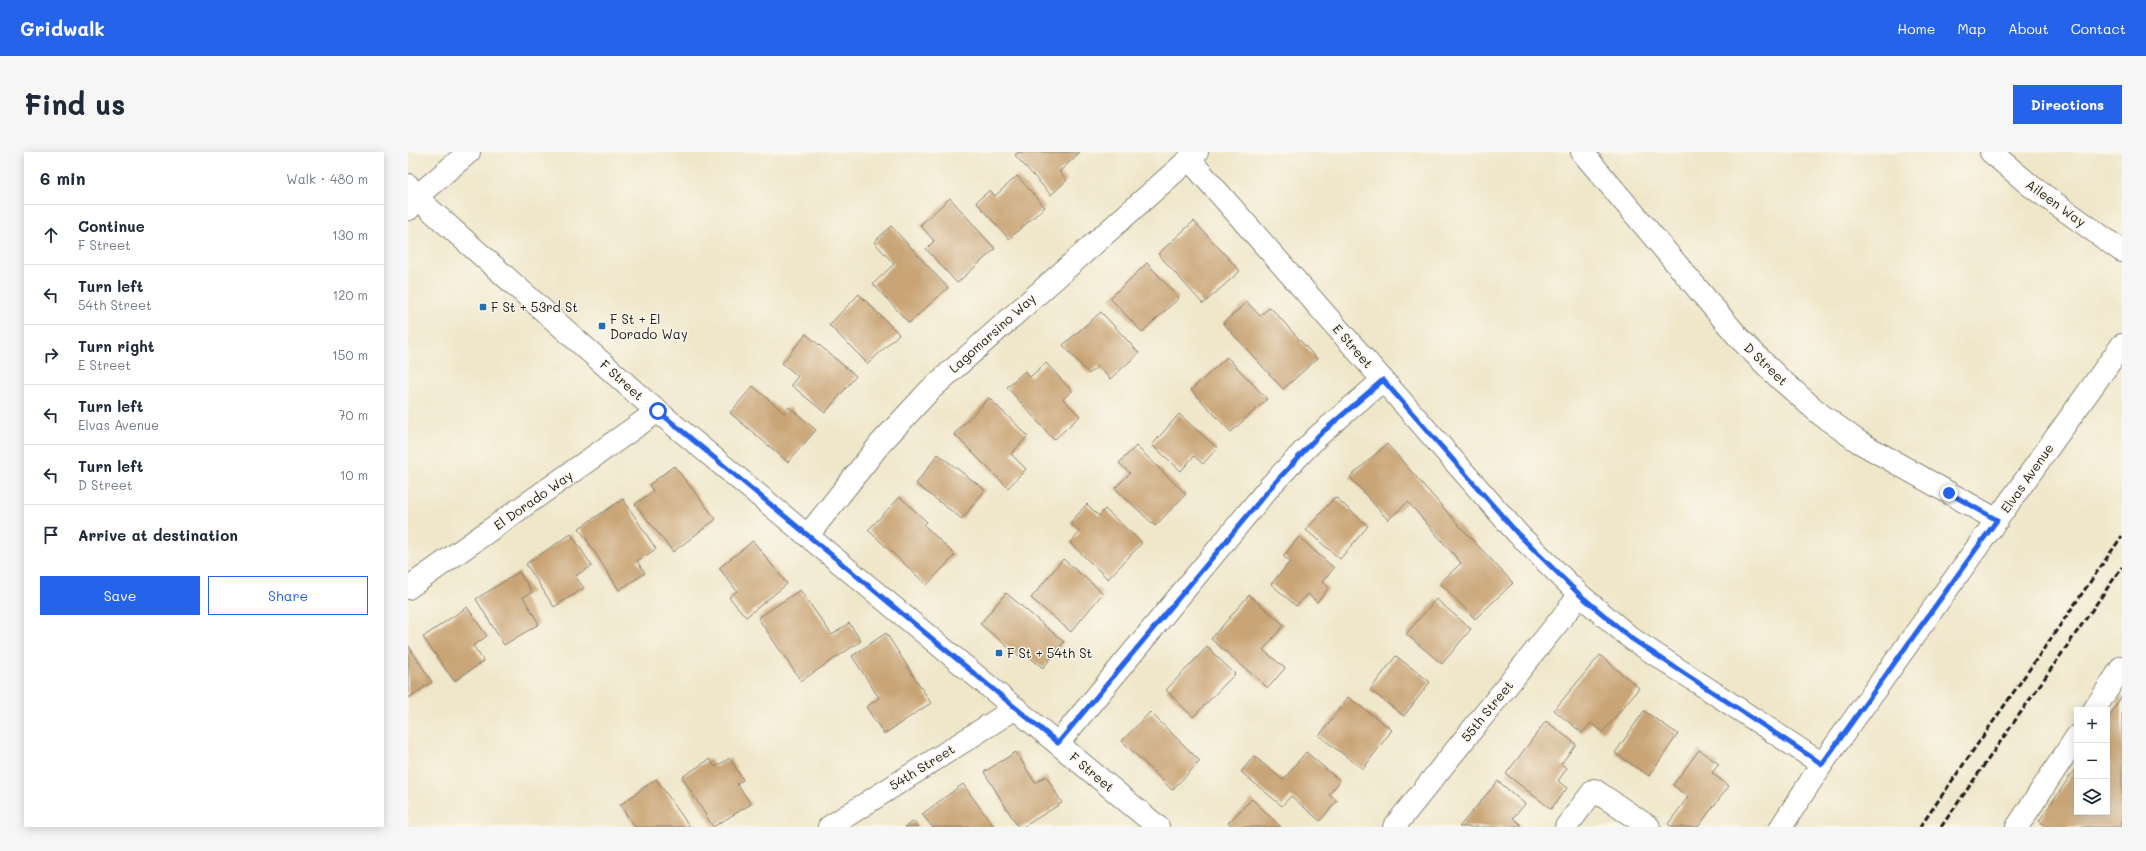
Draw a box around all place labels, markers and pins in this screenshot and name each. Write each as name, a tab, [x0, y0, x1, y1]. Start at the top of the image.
place label: F St + 53rd St	[491, 298, 578, 315]
marker: F St + 53rd St	[478, 302, 488, 312]
place label: F St + El Dorado Way	[610, 310, 688, 342]
marker: F St + El Dorado Way	[597, 321, 607, 331]
place label: F St + 54th St	[1007, 644, 1093, 661]
marker: F St + 54th St	[994, 648, 1004, 658]

